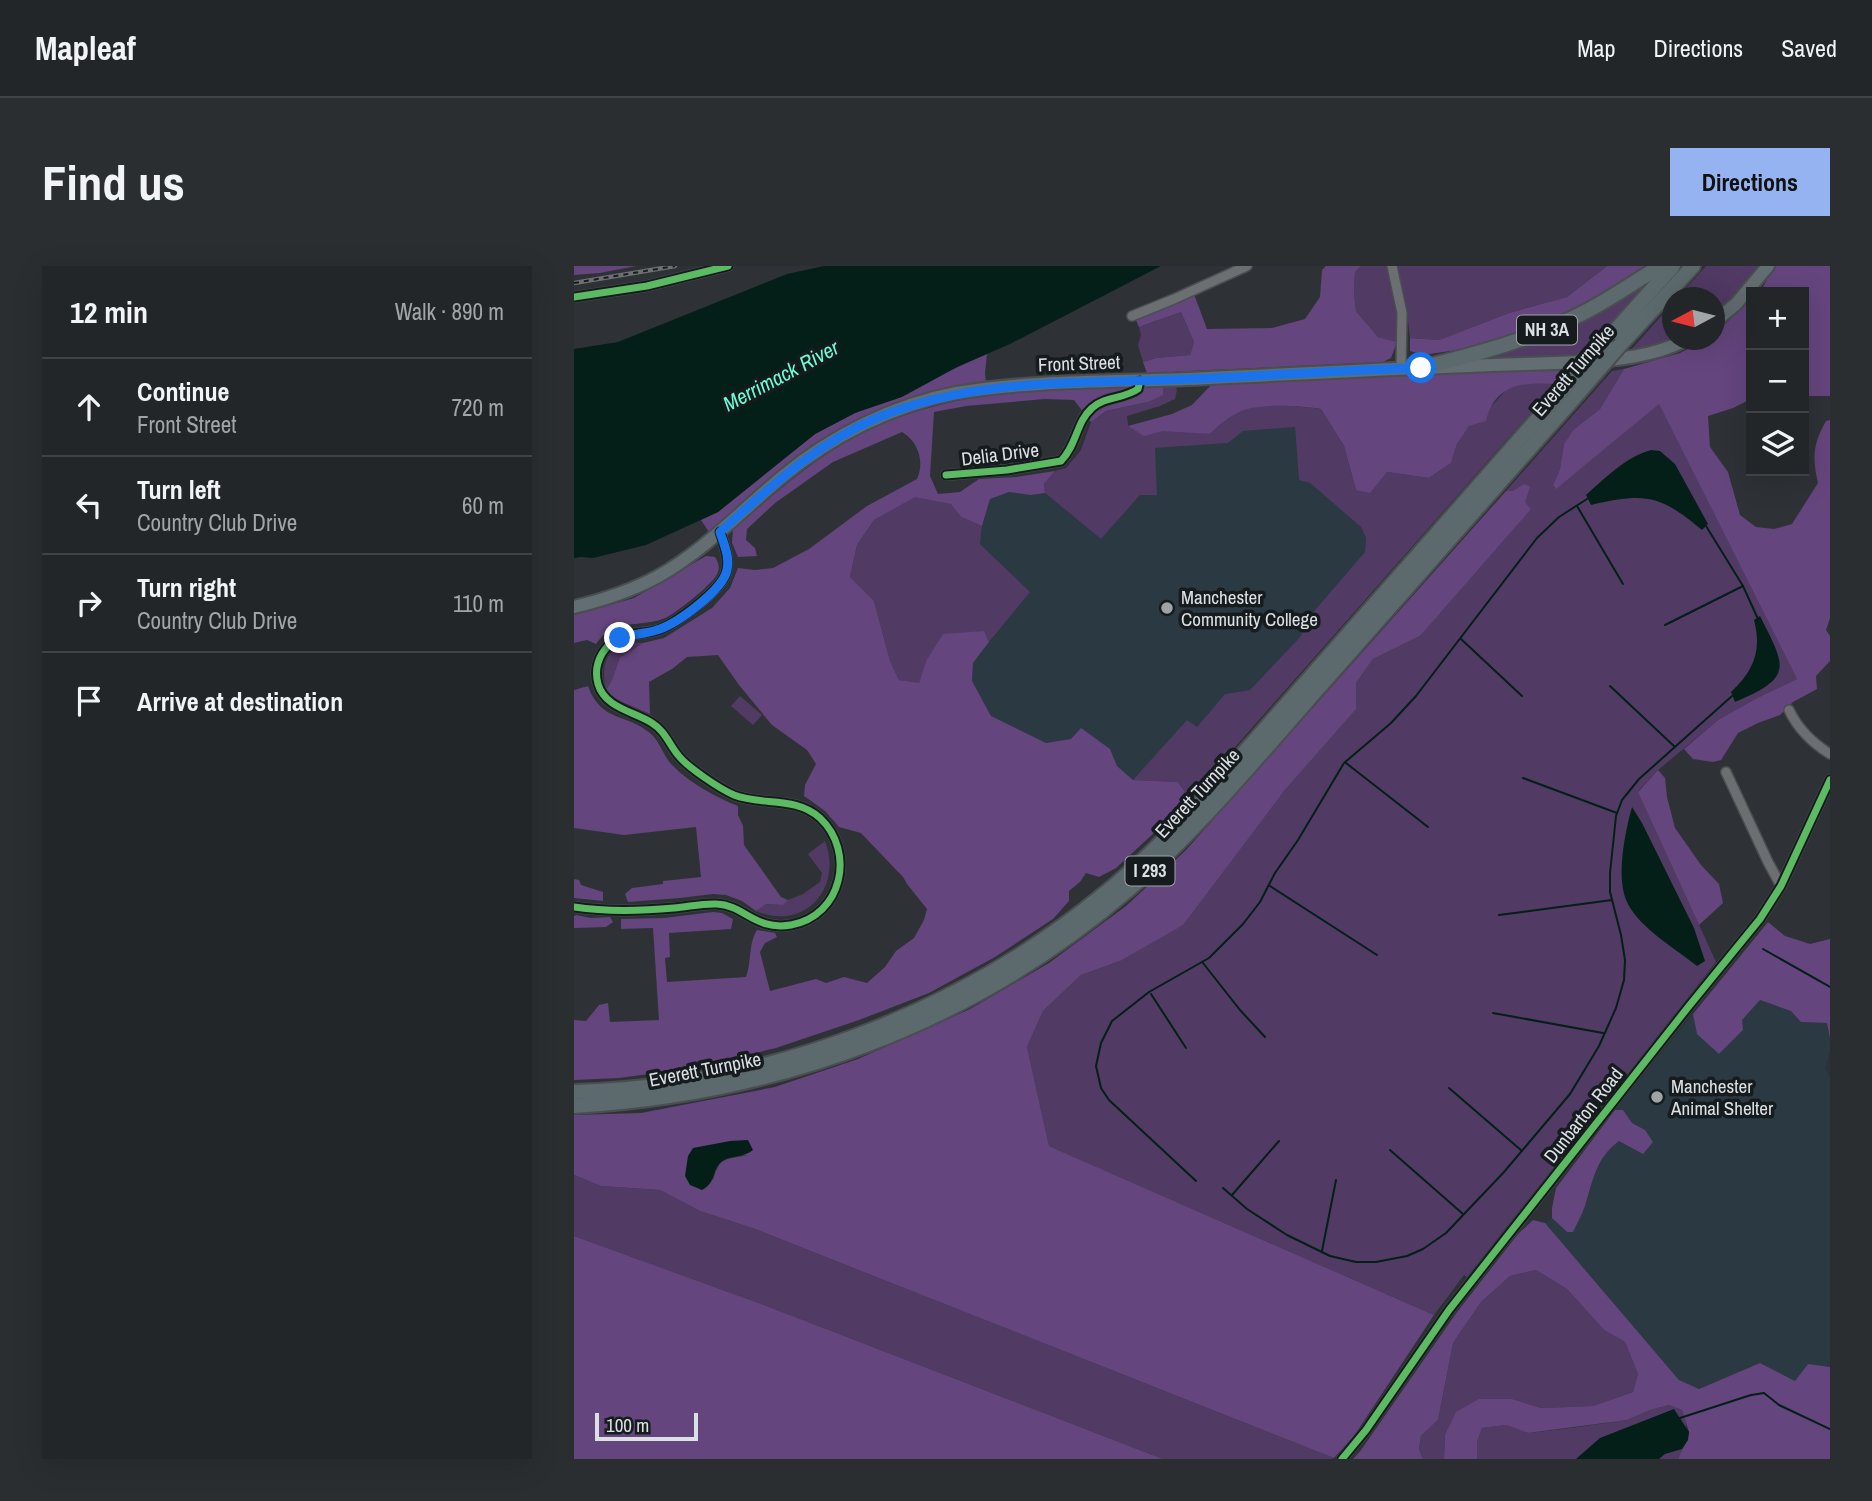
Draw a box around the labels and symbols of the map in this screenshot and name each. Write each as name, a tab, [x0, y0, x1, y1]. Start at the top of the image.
north arrow	[1662, 287, 1725, 350]
road number: NH 3A	[1517, 316, 1577, 344]
street label: Everett Turnpike	[1526, 319, 1620, 421]
water label: Merrimack River	[718, 332, 845, 418]
street label: Front Street	[1037, 349, 1121, 377]
route start	[1405, 352, 1436, 383]
street label: Delia Drive	[960, 436, 1040, 472]
place label: Manchester Community College	[1181, 584, 1318, 632]
marker: Manchester Community College	[1159, 600, 1175, 616]
route end	[604, 622, 635, 653]
street label: Everett Turnpike	[1149, 743, 1245, 843]
road number: I 293	[1126, 856, 1174, 886]
street label: Everett Turnpike	[647, 1045, 763, 1093]
street label: Dunbarton Road	[1538, 1062, 1628, 1168]
place label: Manchester Animal Shelter	[1670, 1073, 1774, 1121]
marker: Manchester Animal Shelter	[1649, 1089, 1665, 1105]
scale bar	[595, 1410, 698, 1442]

